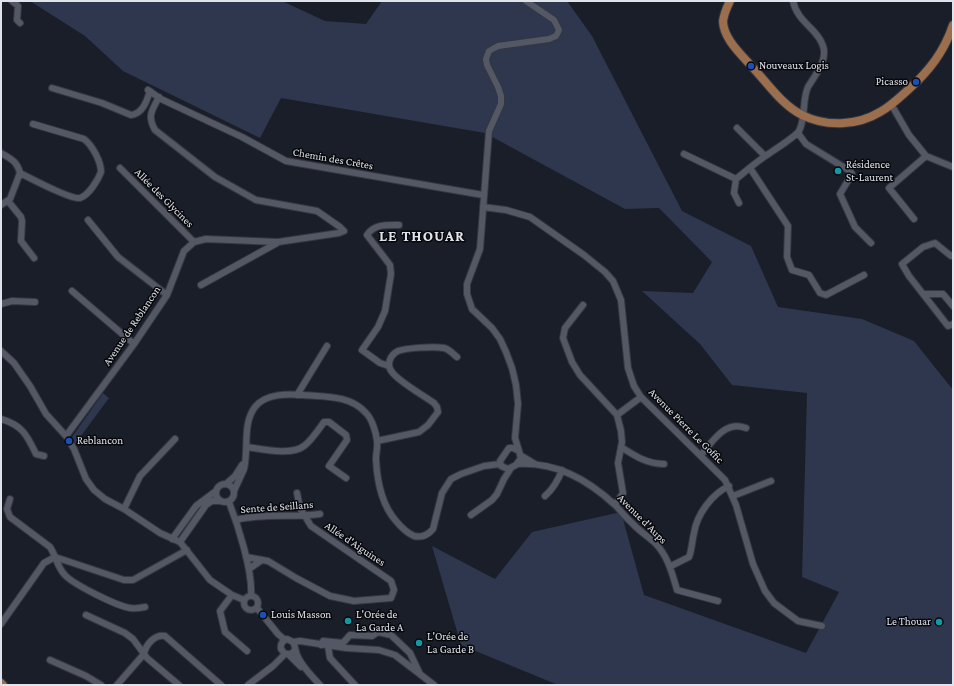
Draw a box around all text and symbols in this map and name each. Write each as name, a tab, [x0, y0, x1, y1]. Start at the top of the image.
place label: Nouveaux Logis	[759, 59, 829, 73]
marker: Nouveaux Logis	[746, 61, 756, 71]
place label: Picasso	[876, 75, 908, 89]
marker: Picasso	[911, 77, 921, 87]
street label: Chemin des Crêtes	[292, 145, 374, 173]
place label: Résidence St-Laurent	[846, 158, 893, 184]
street label: Allée des Glycines	[132, 166, 196, 230]
marker: Résidence St-Laurent	[833, 166, 843, 176]
district label: LE THOUAR	[379, 227, 465, 245]
street label: Avenue de Reblancon	[100, 284, 164, 368]
street label: Avenue Pierre Le Goffic	[646, 386, 726, 466]
place label: Reblancon	[77, 434, 123, 448]
marker: Reblancon	[64, 436, 74, 446]
street label: Avenue d'Aups	[614, 491, 670, 547]
street label: Sente de Seillans	[240, 498, 314, 516]
street label: Allée d'Aiguines	[322, 519, 388, 569]
place label: Louis Masson	[271, 608, 331, 622]
place label: L'Orée de La Garde A	[356, 608, 403, 634]
marker: Louis Masson	[258, 610, 268, 620]
place label: Le Thouar	[886, 615, 931, 629]
marker: L'Orée de La Garde A	[343, 616, 353, 626]
marker: Le Thouar	[934, 617, 944, 627]
place label: L'Orée de La Garde B	[427, 630, 474, 656]
marker: L'Orée de La Garde B	[414, 638, 424, 648]

